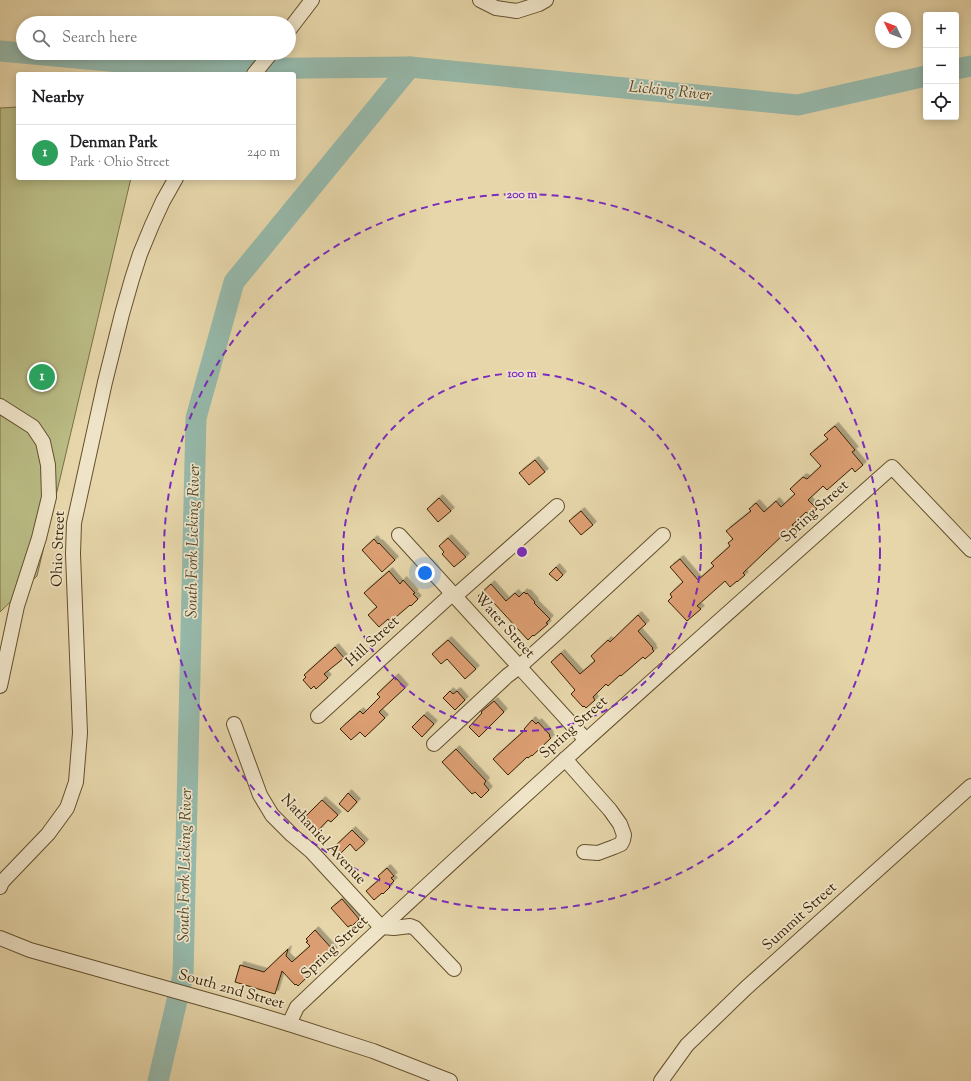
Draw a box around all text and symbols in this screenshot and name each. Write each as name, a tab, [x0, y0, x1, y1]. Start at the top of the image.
north arrow	[875, 12, 911, 48]
map controls	[923, 12, 959, 120]
button: +	[923, 12, 959, 48]
search box	[16, 16, 296, 60]
icon: search	[30, 27, 52, 49]
text: Search here	[62, 28, 137, 49]
button: −	[923, 48, 959, 84]
water label: Licking River	[628, 76, 713, 108]
button: locate	[923, 84, 959, 120]
text: Nearby	[32, 86, 84, 110]
text: Denman Park	[70, 133, 158, 154]
text: 1	[43, 144, 47, 162]
text: 240 m	[247, 144, 280, 162]
text: Park · Ohio Street	[70, 154, 169, 172]
text: 200 m	[507, 186, 537, 204]
pin: 1	[29, 362, 55, 392]
text: 100 m	[506, 365, 537, 383]
water label: South Fork Licking River	[181, 463, 207, 618]
street label: Spring Street	[776, 476, 854, 548]
street label: Ohio Street	[47, 511, 71, 587]
centre of rings	[515, 545, 529, 559]
your location	[415, 563, 435, 583]
street label: Water Street	[469, 588, 539, 664]
street label: Hill Street	[342, 612, 404, 672]
street label: Spring Street	[535, 692, 613, 764]
water label: South Fork Licking River	[173, 787, 199, 942]
street label: Nathaniel Avenue	[275, 790, 371, 890]
street label: Summit Street	[758, 878, 842, 956]
street label: Spring Street	[297, 911, 373, 985]
street label: South 2nd Street	[176, 965, 286, 1015]

